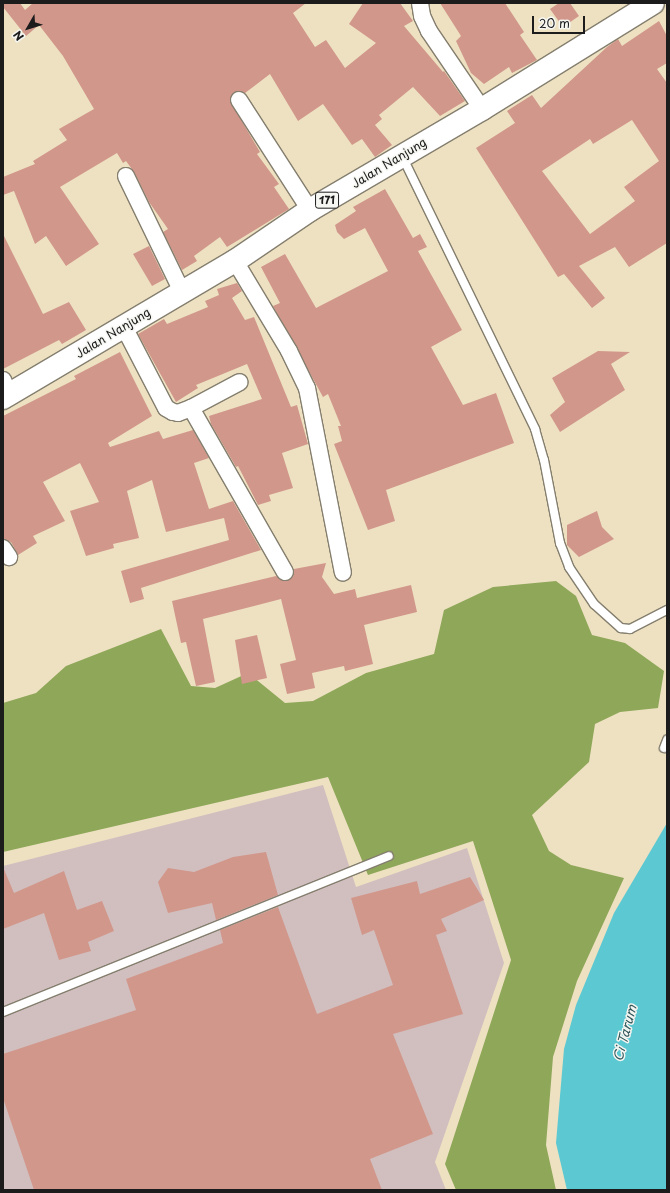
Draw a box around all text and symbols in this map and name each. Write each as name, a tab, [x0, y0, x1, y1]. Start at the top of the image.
north arrow	[8, 8, 48, 48]
scale bar	[534, 8, 587, 34]
text: 20 m	[539, 14, 570, 32]
text: N	[9, 27, 28, 45]
street label: Jalan Nanjung	[349, 135, 429, 191]
road number: 171	[315, 191, 339, 209]
street label: Jalan Nanjung	[73, 305, 153, 361]
water label: Ci Tarum	[610, 1003, 640, 1063]

